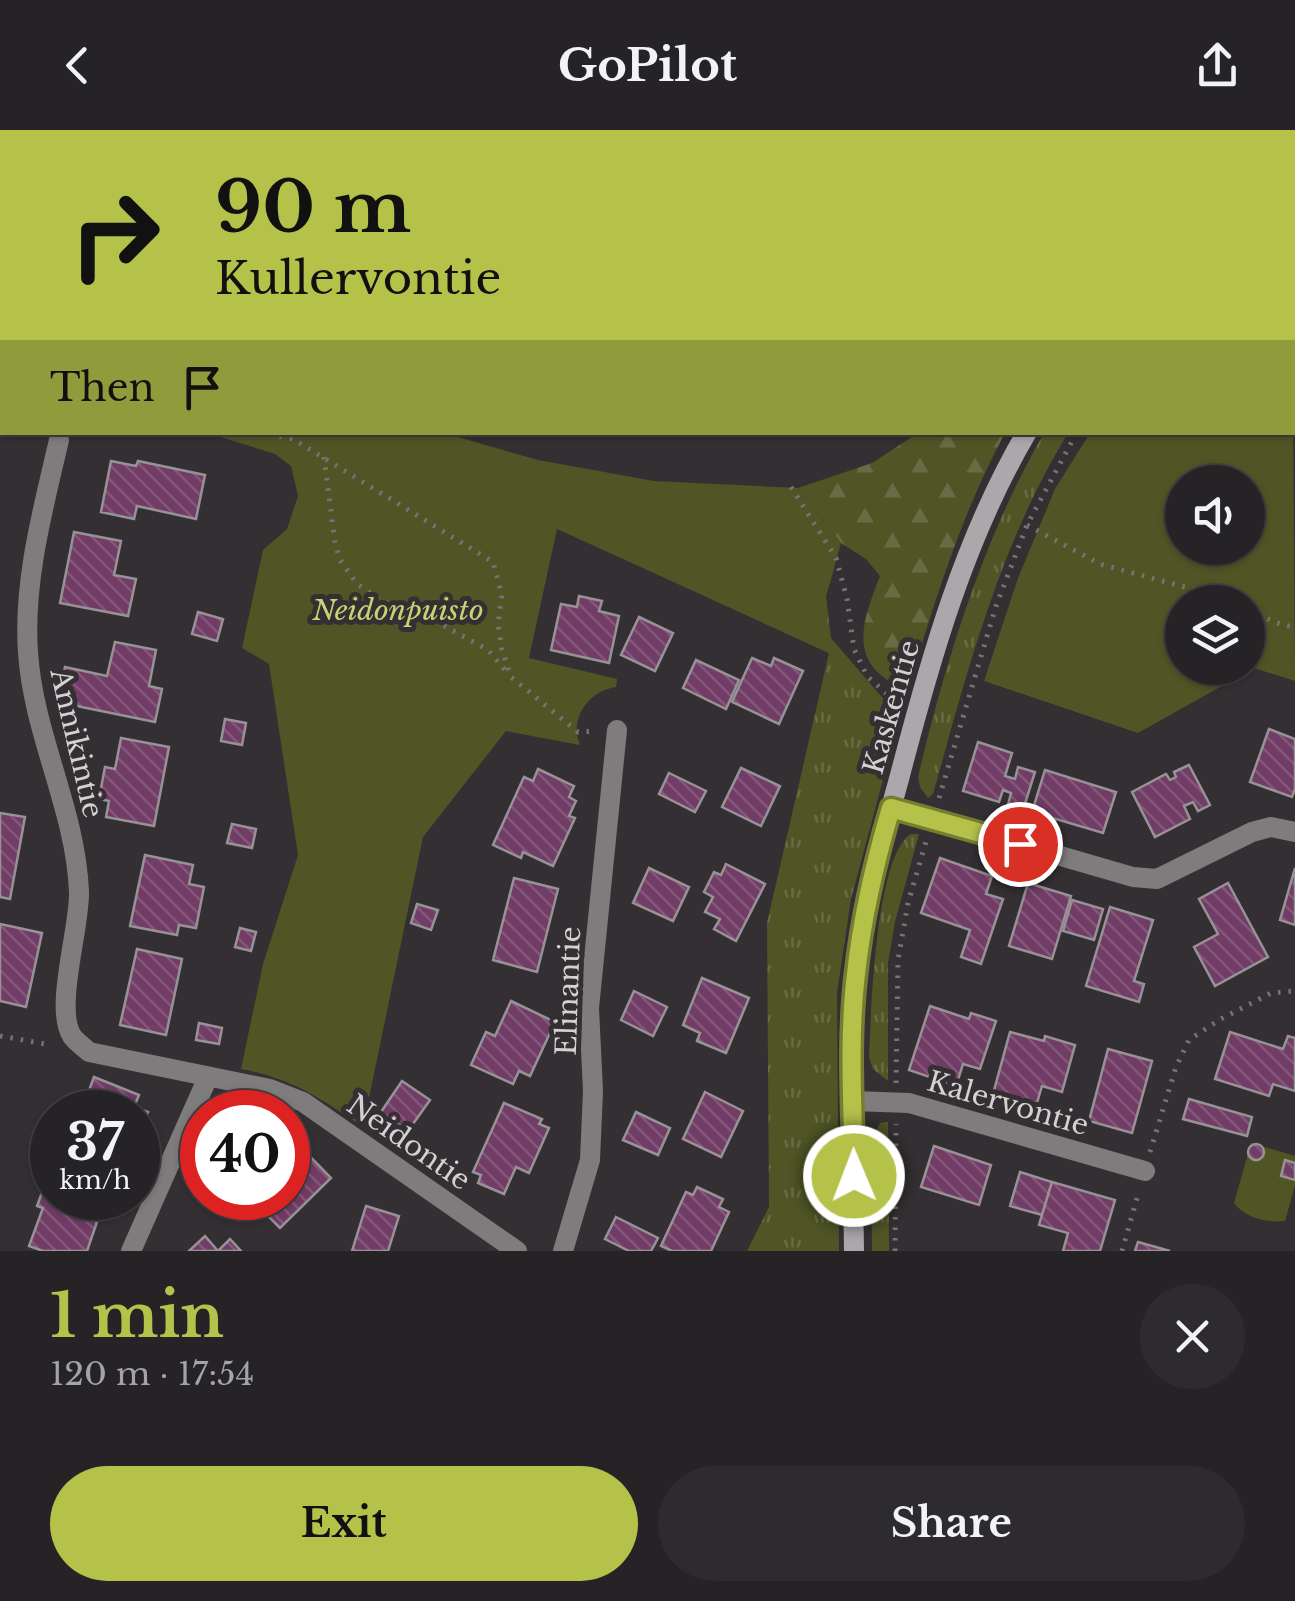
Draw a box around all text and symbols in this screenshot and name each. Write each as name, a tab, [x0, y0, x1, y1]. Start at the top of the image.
text: GoPilot	[558, 37, 737, 93]
icon: back	[50, 38, 105, 93]
icon: share	[1190, 38, 1245, 93]
text: 90 m	[215, 164, 411, 251]
icon: right	[50, 170, 180, 300]
text: Kullervontie	[215, 250, 501, 306]
icon: arrive	[175, 360, 230, 415]
text: Then	[50, 364, 155, 411]
map controls	[1165, 465, 1265, 685]
button: sound	[1165, 465, 1265, 565]
button: layers	[1165, 585, 1265, 685]
park label: Neidonpuisto	[311, 593, 484, 628]
street label: Kaskentie	[856, 636, 927, 778]
street label: Annikintie	[42, 664, 111, 821]
pin	[978, 802, 1063, 887]
icon: arrive	[993, 817, 1048, 872]
street label: Elinantie	[549, 926, 588, 1056]
street label: Kalervontie	[923, 1064, 1093, 1143]
street label: Neidontie	[340, 1087, 477, 1198]
speed limit sign: 40	[180, 1090, 310, 1220]
text: 37	[66, 1111, 124, 1174]
position arrow	[802, 1124, 906, 1228]
text: km/h	[60, 1165, 130, 1196]
text: 1 min	[50, 1279, 224, 1353]
button: close	[1140, 1284, 1245, 1389]
text: 120 m · 17:54	[50, 1354, 254, 1394]
button: Exit	[50, 1466, 638, 1581]
button: Share	[658, 1466, 1245, 1581]

